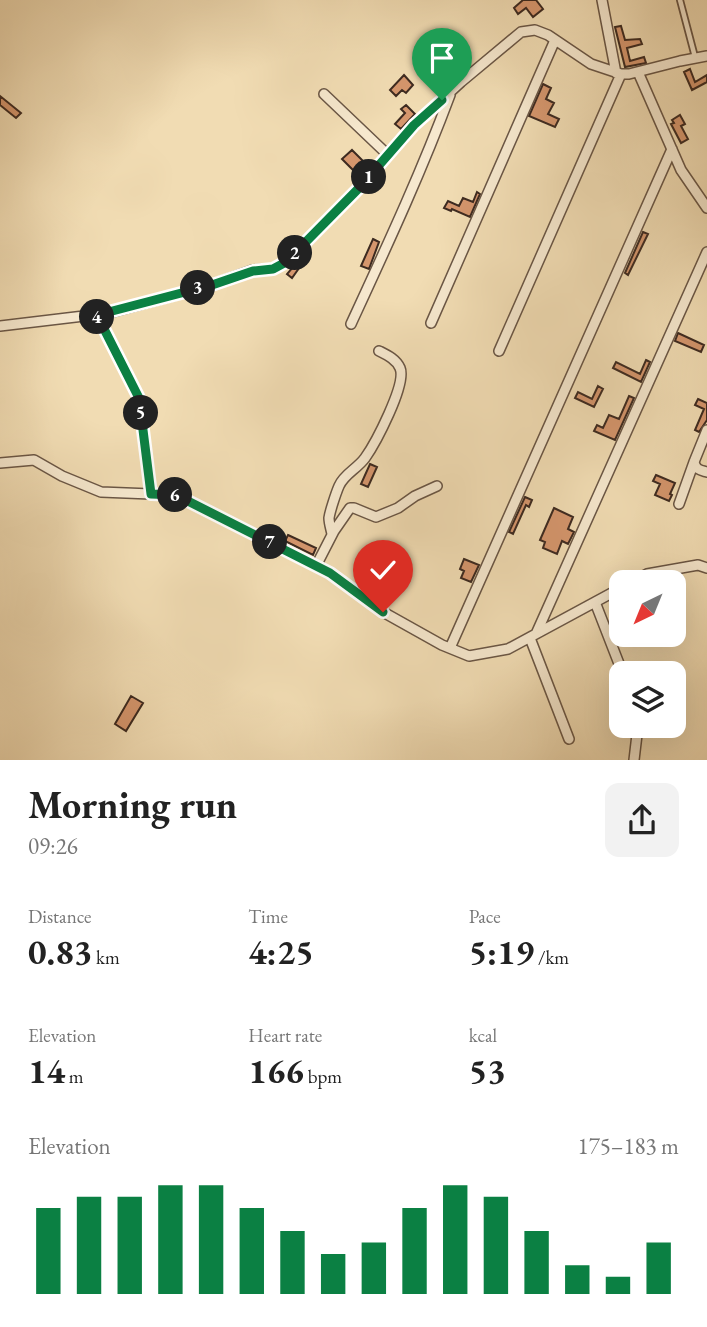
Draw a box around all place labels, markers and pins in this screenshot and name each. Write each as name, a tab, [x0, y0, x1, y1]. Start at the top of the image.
pin	[412, 28, 472, 100]
pin: 1	[352, 160, 386, 194]
pin: 2	[278, 236, 312, 270]
pin: 3	[180, 270, 216, 306]
pin: 4	[80, 300, 114, 334]
pin: 5	[124, 396, 158, 430]
pin: 6	[158, 477, 192, 512]
pin: 7	[252, 524, 288, 560]
pin	[353, 540, 413, 612]

